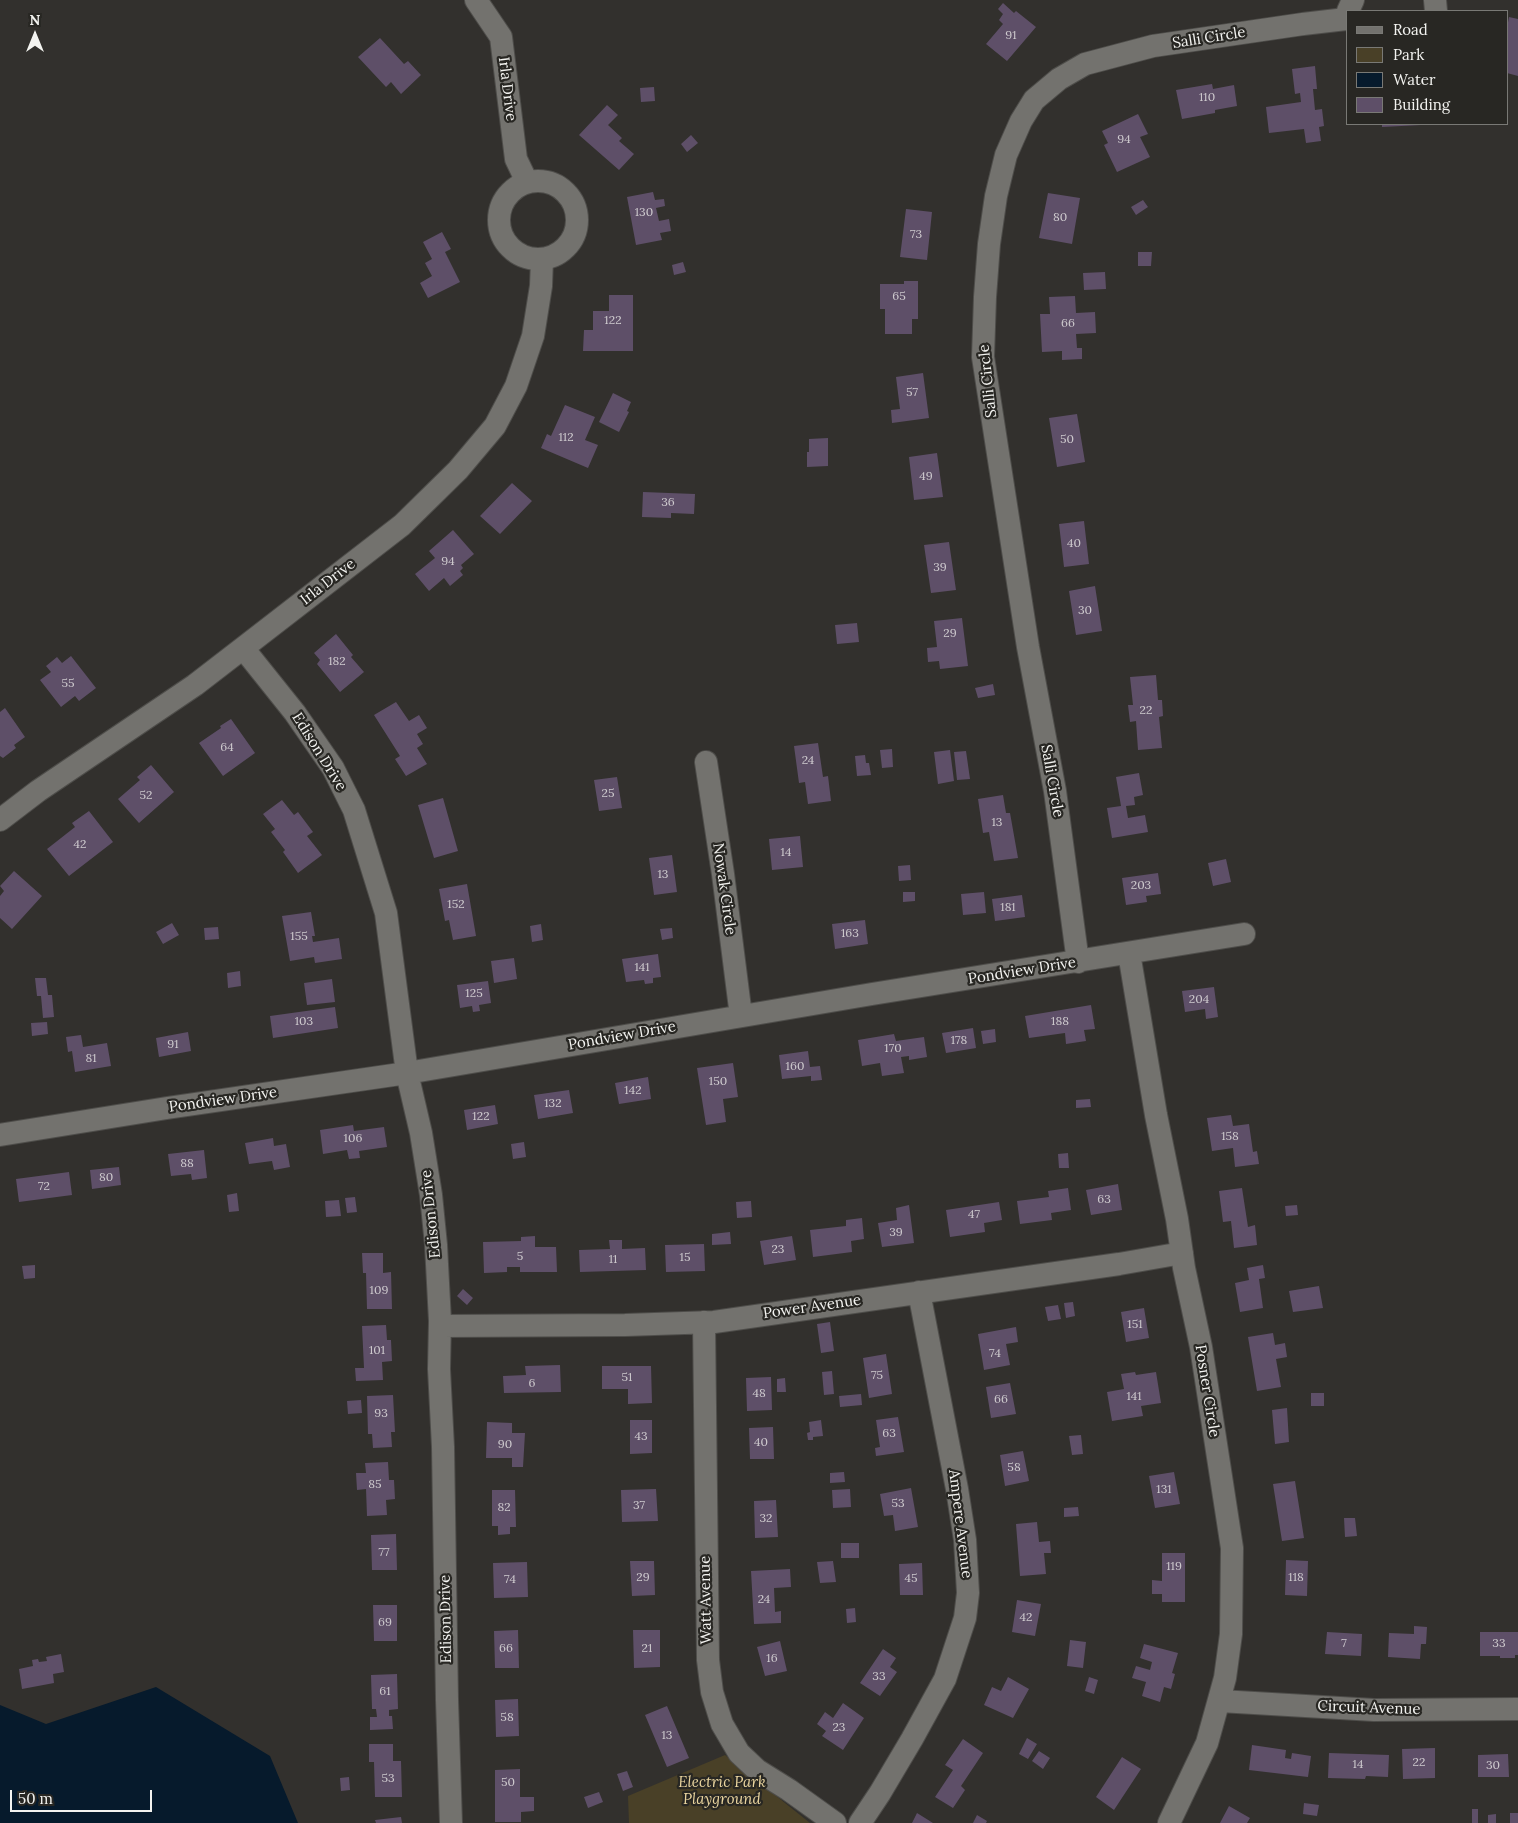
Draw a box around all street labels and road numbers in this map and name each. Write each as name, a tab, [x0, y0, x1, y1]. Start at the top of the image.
street label: Salli Circle	[1171, 23, 1247, 53]
street label: Irla Drive	[494, 56, 520, 122]
street label: Salli Circle	[975, 343, 1001, 419]
street label: Irla Drive	[297, 555, 359, 609]
street label: Edison Drive	[288, 710, 350, 794]
street label: Salli Circle	[1037, 743, 1067, 819]
street label: Nowak Circle	[709, 842, 739, 936]
street label: Pondview Drive	[967, 954, 1077, 988]
street label: Pondview Drive	[567, 1018, 677, 1054]
street label: Pondview Drive	[168, 1083, 278, 1117]
street label: Edison Drive	[417, 1169, 445, 1259]
street label: Power Avenue	[762, 1291, 862, 1323]
street label: Posner Circle	[1191, 1343, 1223, 1439]
street label: Ampere Avenue	[944, 1469, 976, 1579]
street label: Watt Avenue	[696, 1556, 716, 1644]
street label: Edison Drive	[436, 1574, 456, 1664]
street label: Circuit Avenue	[1317, 1697, 1421, 1719]

